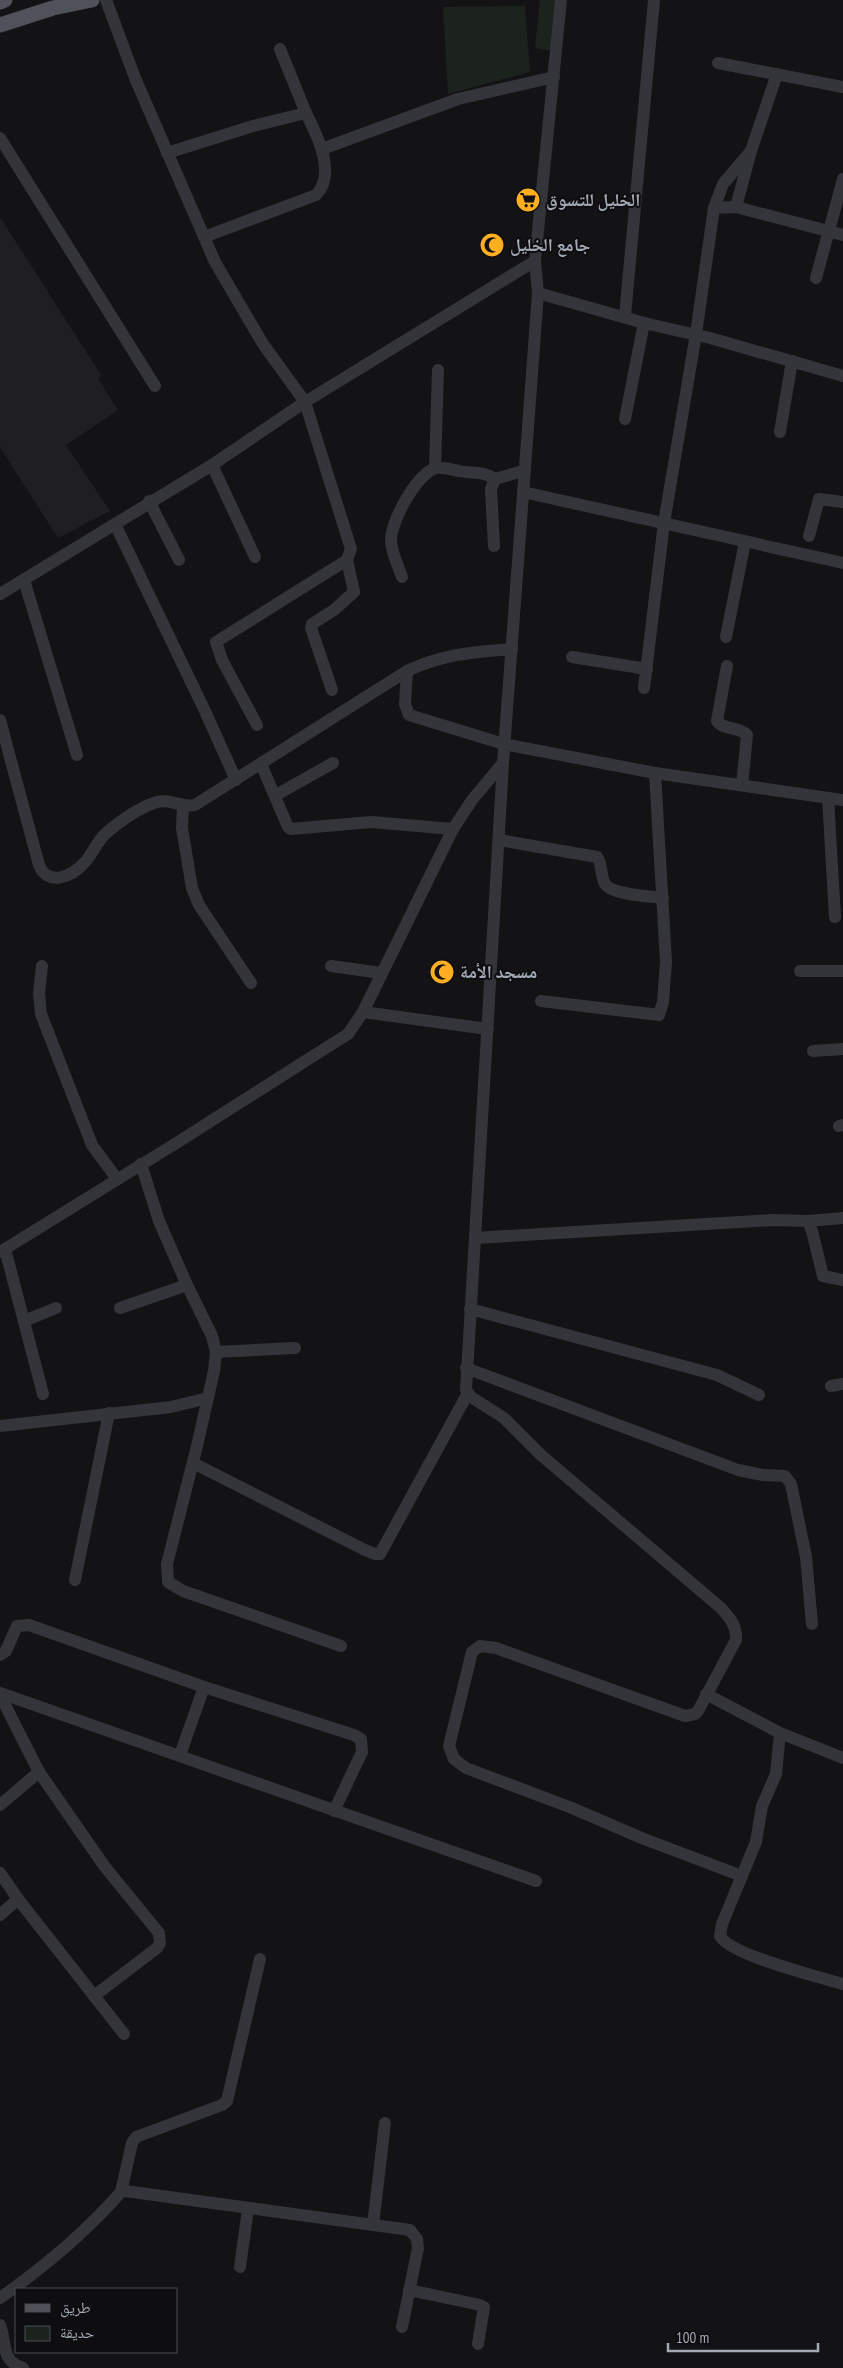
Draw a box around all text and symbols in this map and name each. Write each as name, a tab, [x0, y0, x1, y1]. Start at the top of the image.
supermarket icon: الخليل للتسوق	[515, 187, 541, 213]
place label: الخليل للتسوق	[546, 188, 640, 211]
mosque icon: جامع الخليل	[479, 232, 505, 258]
place label: جامع الخليل	[510, 233, 591, 257]
mosque icon: مسجد الأمة	[429, 959, 455, 985]
place label: مسجد الأمة	[460, 960, 537, 983]
legend	[15, 2288, 178, 2353]
text: طريق	[60, 2298, 91, 2318]
scale bar	[668, 2320, 818, 2352]
text: حديقة	[60, 2323, 95, 2342]
text: 100 m	[676, 2328, 709, 2347]

